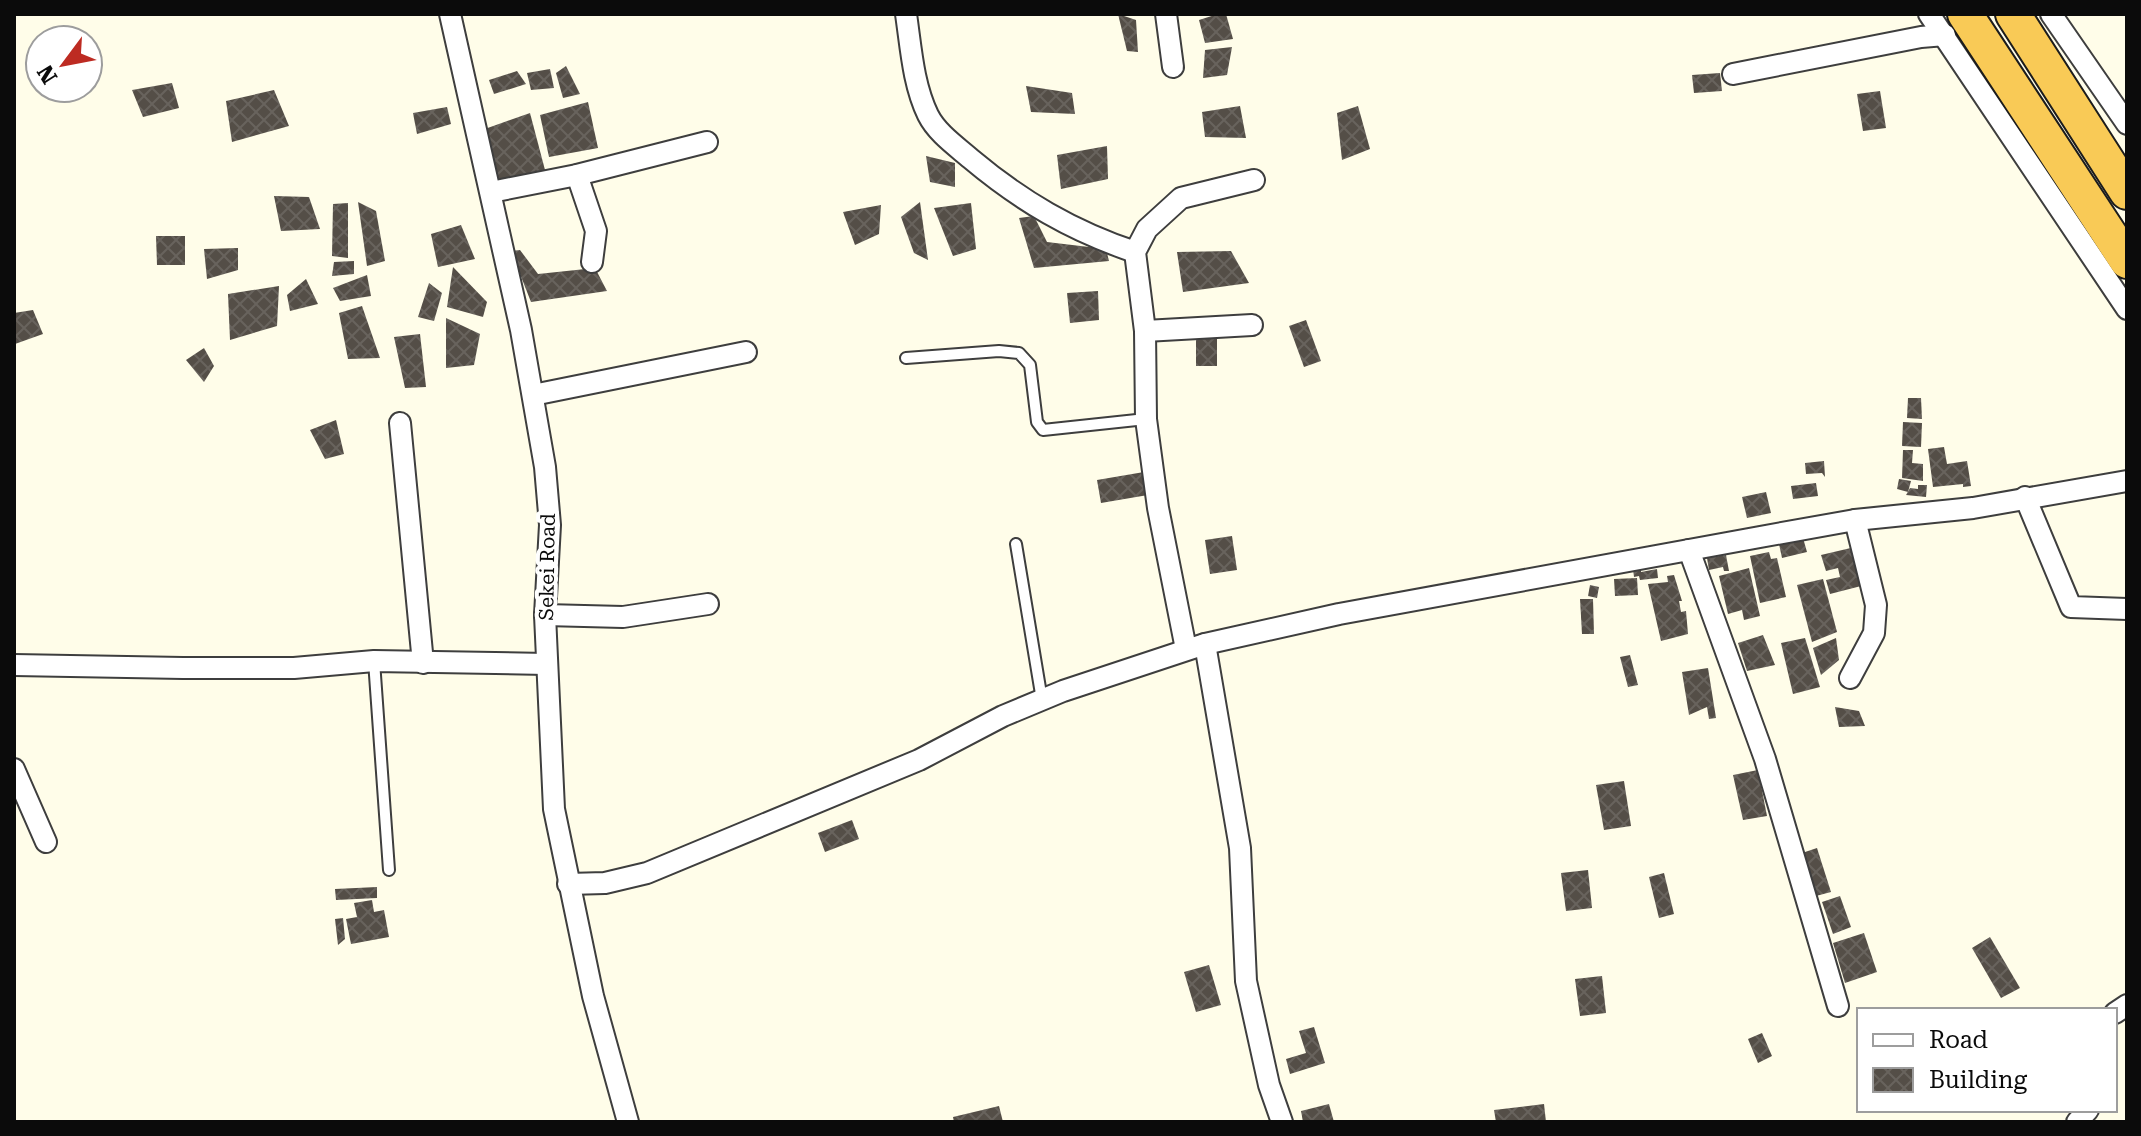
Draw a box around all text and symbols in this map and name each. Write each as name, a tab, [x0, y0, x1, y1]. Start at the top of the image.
north arrow	[24, 24, 104, 104]
text: N	[32, 60, 63, 88]
street label: Sekei Road	[534, 513, 560, 621]
legend	[1857, 1008, 2117, 1112]
text: Road	[1929, 1026, 1988, 1054]
text: Building	[1929, 1066, 2027, 1094]

